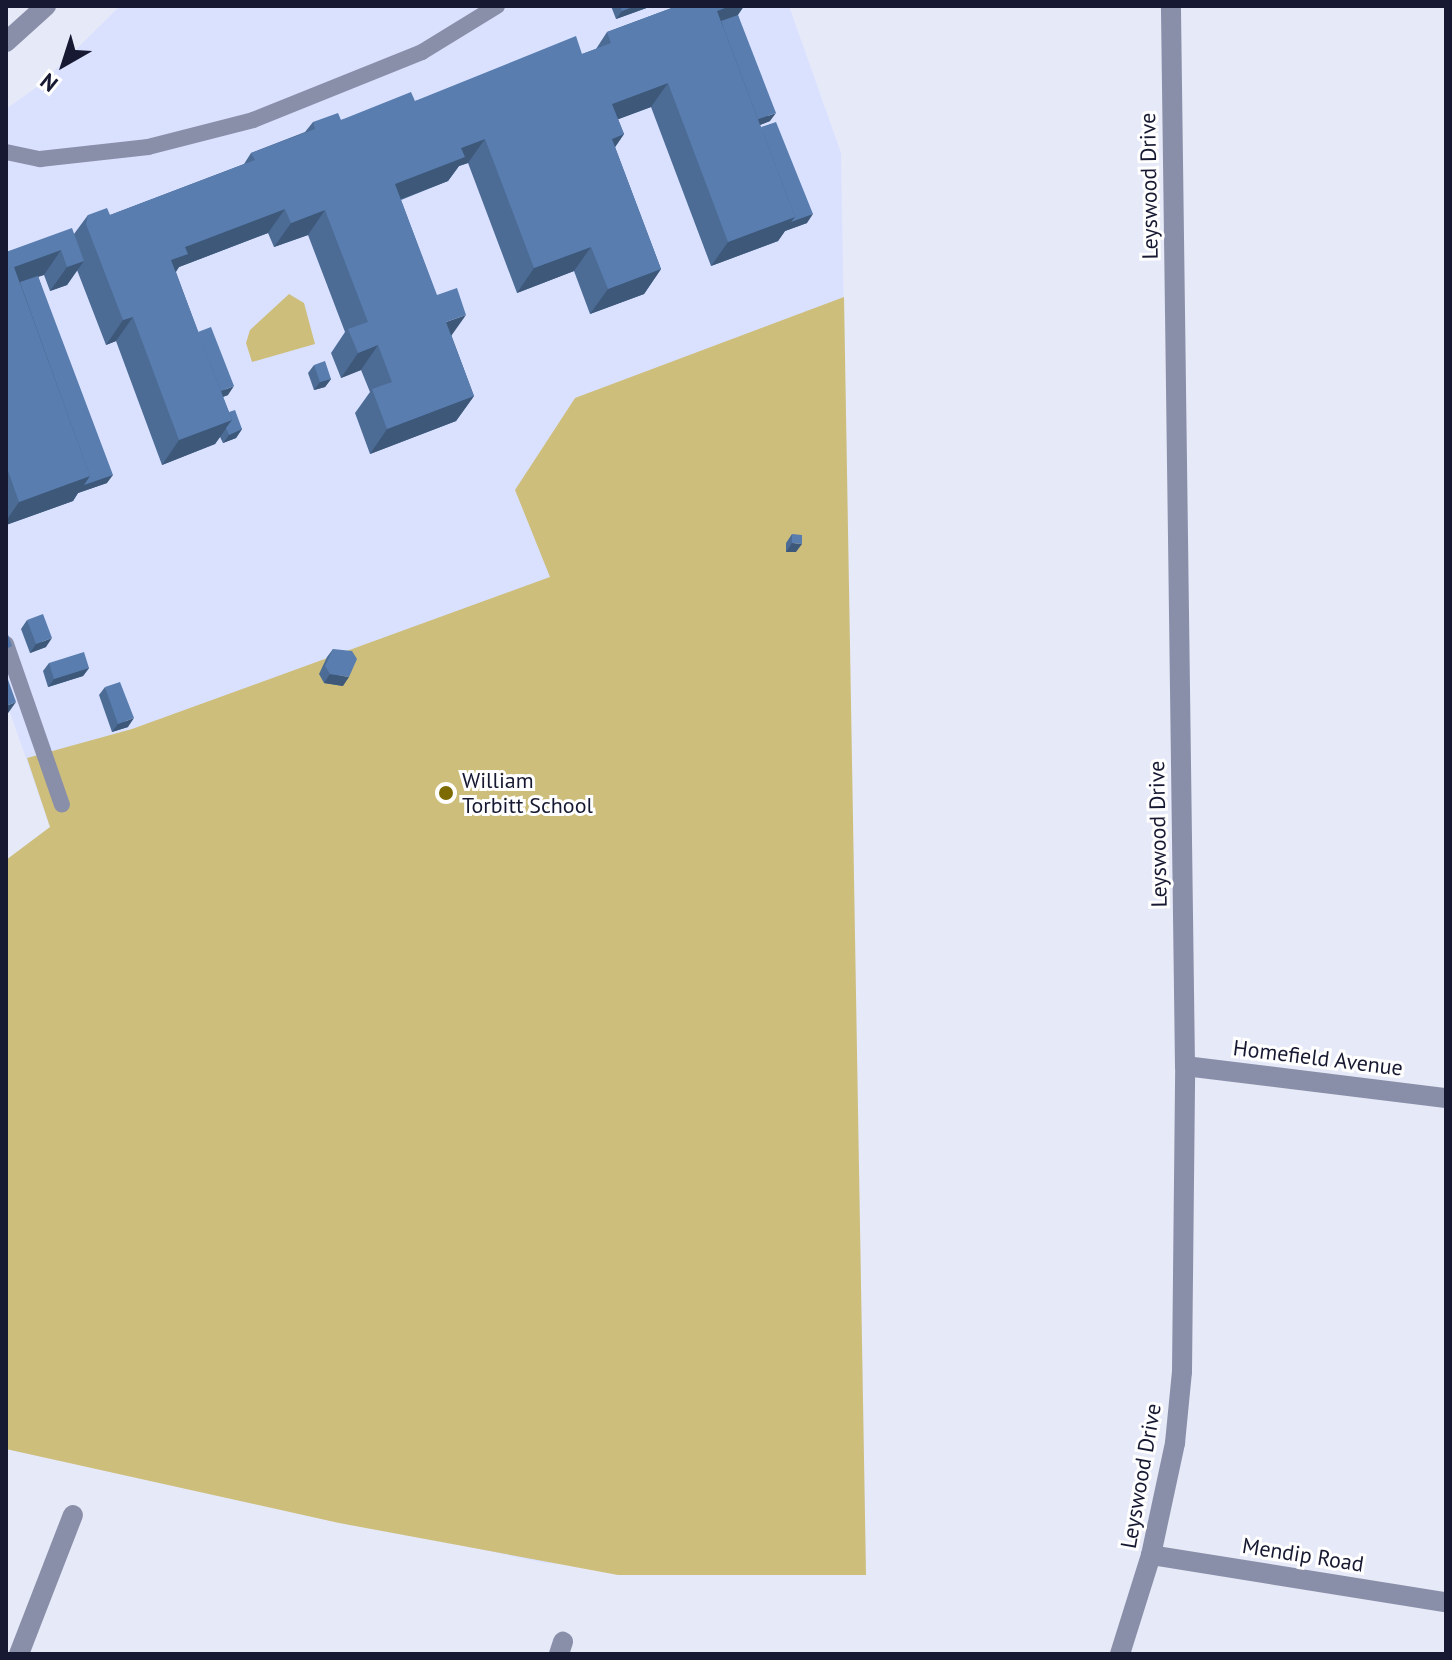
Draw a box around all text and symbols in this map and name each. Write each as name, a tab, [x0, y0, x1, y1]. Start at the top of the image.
north arrow	[24, 24, 104, 104]
text: N	[34, 67, 63, 98]
street label: Leyswood Drive	[1135, 112, 1163, 260]
street label: Leyswood Drive	[1144, 760, 1172, 908]
place label: William Torbitt School	[462, 767, 593, 818]
marker: William Torbitt School	[437, 784, 455, 802]
street label: Homefield Avenue	[1231, 1034, 1405, 1082]
street label: Leyswood Drive	[1115, 1401, 1167, 1551]
street label: Mendip Road	[1240, 1532, 1366, 1578]

